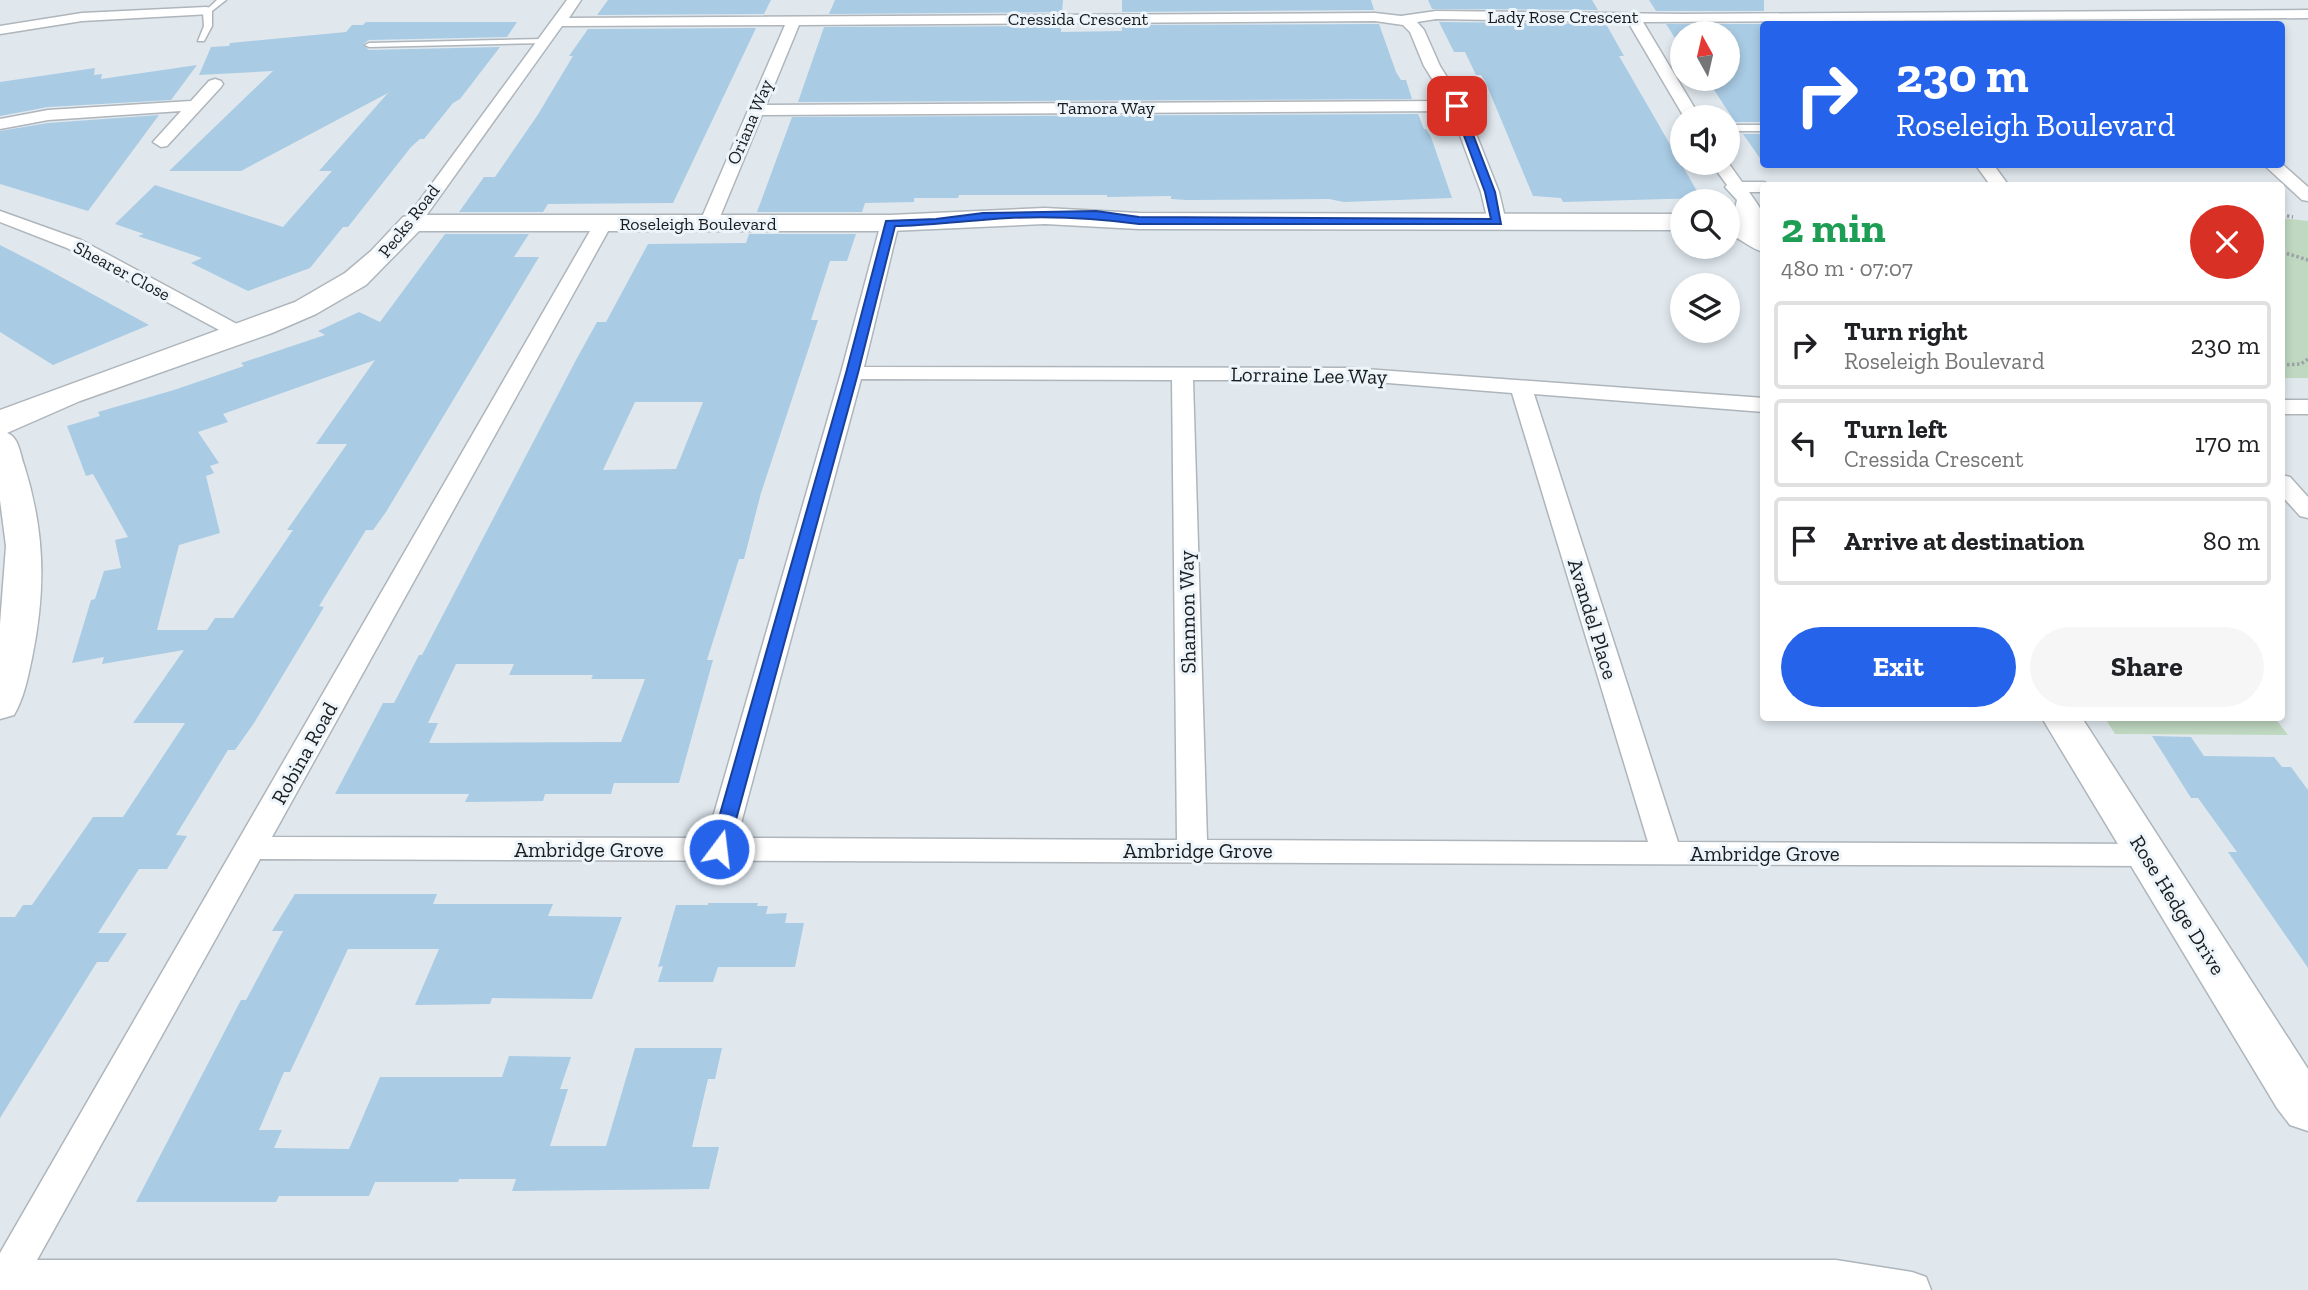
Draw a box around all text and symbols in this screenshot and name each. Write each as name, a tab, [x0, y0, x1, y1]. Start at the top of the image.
street label: Lady Rose Crescent	[1488, 6, 1639, 28]
street label: Cressida Crescent	[1008, 8, 1149, 30]
north arrow	[1670, 21, 1740, 91]
map controls	[1670, 21, 1740, 343]
text: 230 m	[1896, 46, 2029, 105]
icon: right	[1781, 49, 1872, 140]
street label: Oriana Way	[722, 75, 778, 168]
pin	[1427, 76, 1487, 136]
icon: arrive	[1438, 87, 1476, 125]
street label: Tamora Way	[1057, 97, 1155, 119]
button: sound	[1670, 105, 1740, 175]
text: Roseleigh Boulevard	[1896, 106, 2175, 144]
street label: Pecks Road	[374, 180, 444, 262]
button: search	[1670, 189, 1740, 259]
text: 2 min	[1781, 202, 1886, 253]
button: close	[2190, 205, 2264, 279]
street label: Roseleigh Boulevard	[619, 213, 777, 235]
street label: Shearer Close	[70, 236, 174, 306]
text: 480 m · 07:07	[1781, 254, 1913, 282]
button: layers	[1670, 273, 1740, 343]
text: Turn right	[1844, 315, 1967, 347]
icon: right	[1785, 326, 1823, 364]
text: 230 m	[2191, 329, 2260, 361]
text: Roseleigh Boulevard	[1844, 347, 2045, 375]
street label: Lorraine Lee Way	[1230, 361, 1388, 389]
text: Turn left	[1844, 413, 1947, 445]
icon: left	[1785, 424, 1823, 462]
text: 170 m	[2195, 427, 2260, 459]
text: Cressida Crescent	[1844, 445, 2023, 473]
icon: arrive	[1785, 522, 1823, 560]
text: Arrive at destination	[1844, 525, 2084, 557]
text: 80 m	[2203, 525, 2260, 557]
street label: Shannon Way	[1173, 550, 1201, 674]
street label: Avandel Place	[1563, 556, 1623, 682]
button: Exit	[1781, 627, 2016, 707]
button: Share	[2030, 627, 2264, 707]
street label: Robina Road	[266, 697, 342, 808]
position arrow	[682, 812, 756, 886]
street label: Rose Hedge Drive	[2125, 831, 2231, 979]
street label: Ambridge Grove	[514, 837, 664, 862]
street label: Ambridge Grove	[1123, 838, 1273, 863]
street label: Ambridge Grove	[1690, 841, 1840, 866]

